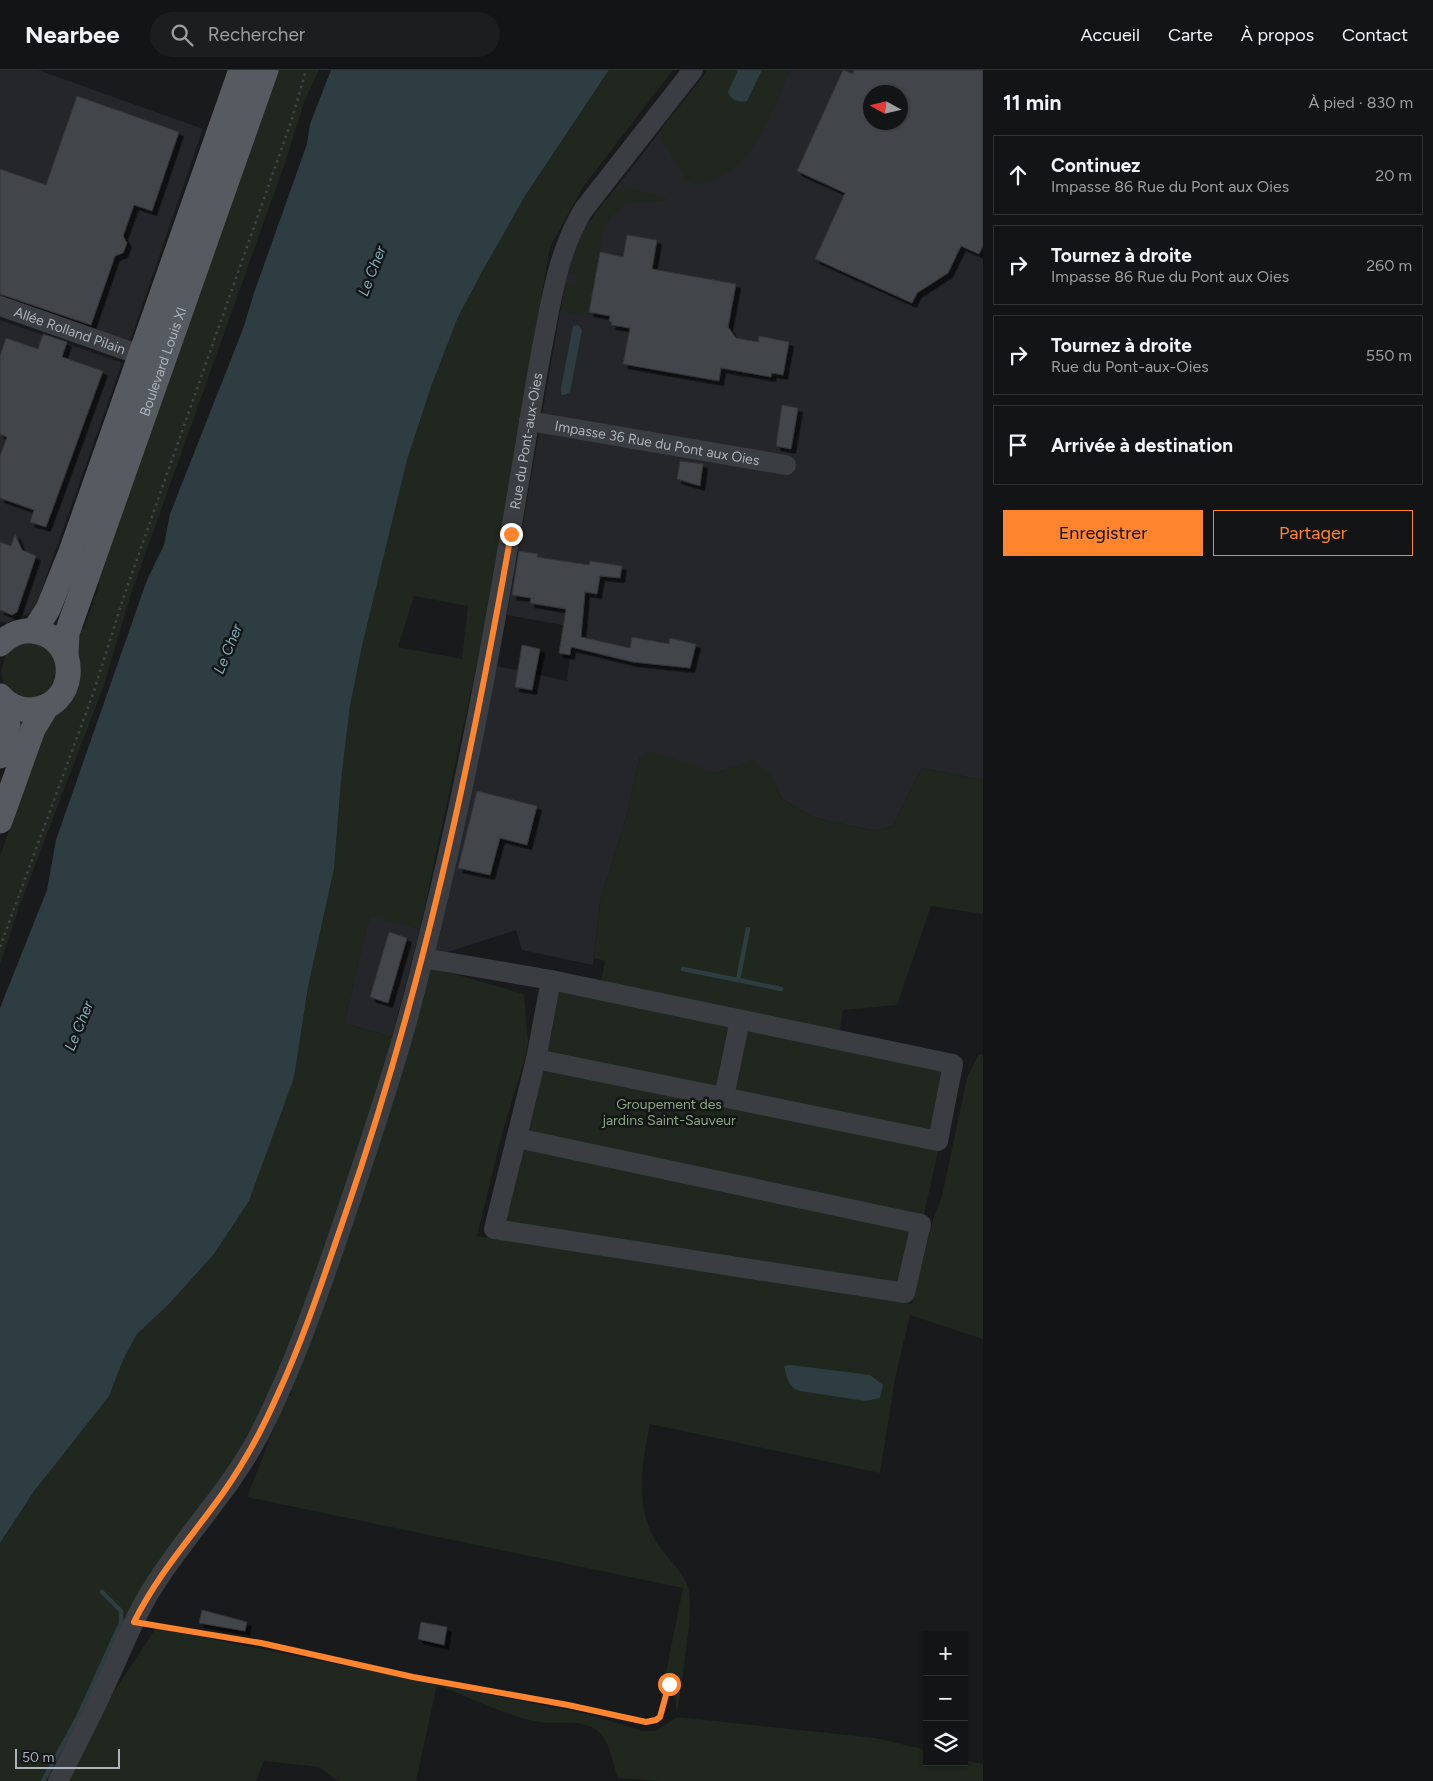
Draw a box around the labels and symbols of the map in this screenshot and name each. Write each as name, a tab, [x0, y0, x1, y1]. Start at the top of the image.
north arrow	[863, 85, 908, 130]
water label: Le Cher	[354, 243, 390, 299]
street label: Allée Rolland Pilain	[12, 303, 128, 358]
street label: Boulevard Louis XI	[136, 305, 190, 418]
street label: Rue du Pont-aux-Oies	[506, 371, 546, 510]
street label: Impasse 36 Rue du Pont aux Oies	[553, 417, 761, 469]
route end	[500, 523, 523, 546]
water label: Le Cher	[210, 621, 246, 677]
water label: Le Cher	[61, 998, 97, 1054]
park label: Groupement des jardins Saint-Sauveur	[601, 1096, 736, 1129]
route start	[658, 1673, 681, 1696]
scale bar	[15, 1746, 120, 1769]

